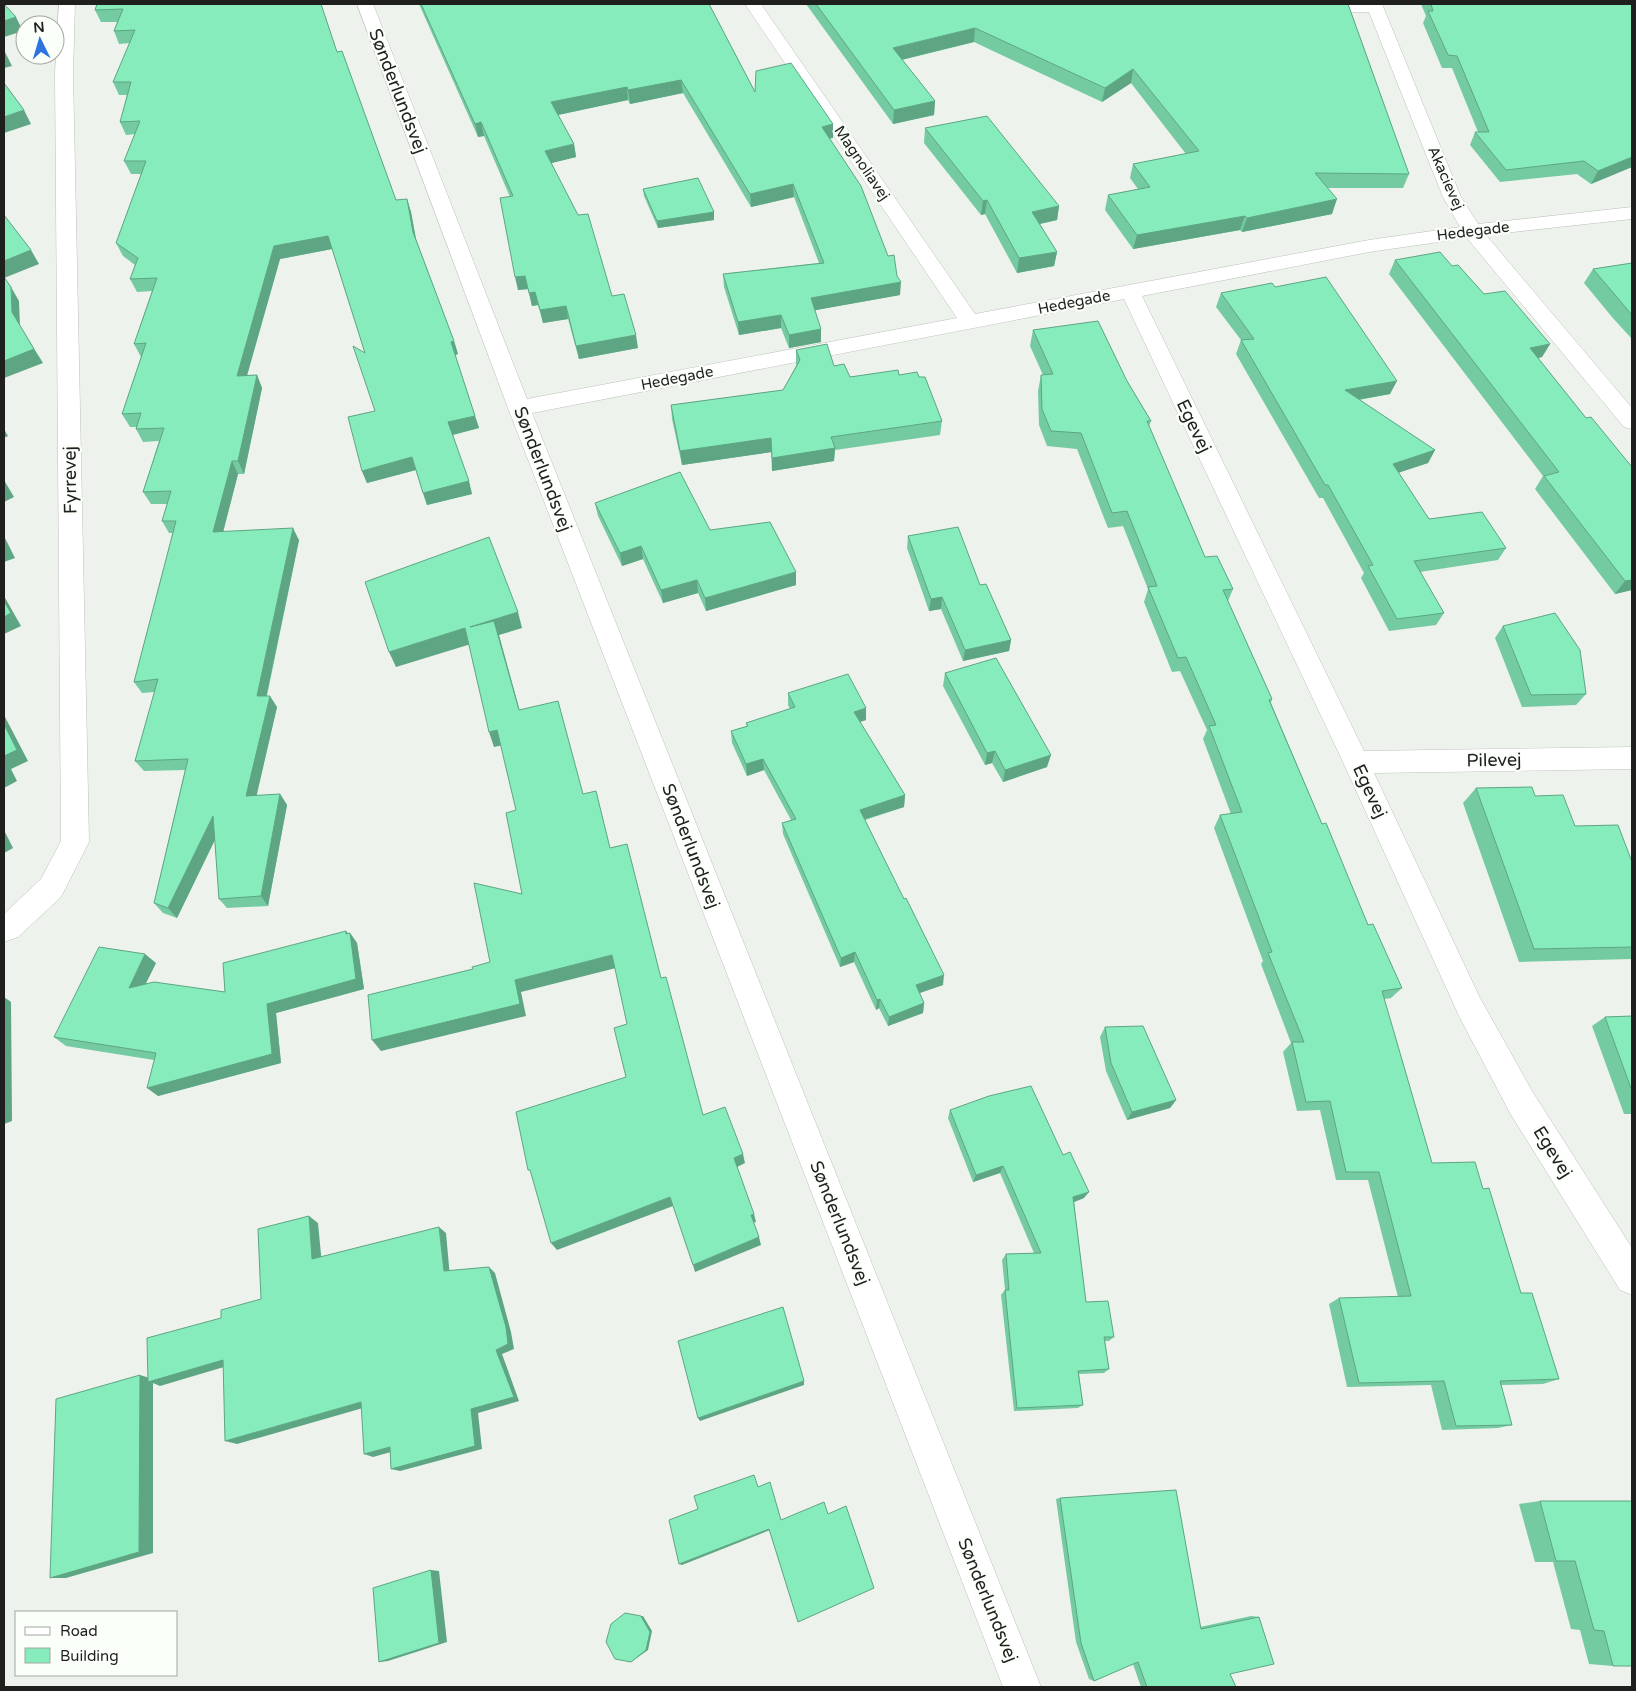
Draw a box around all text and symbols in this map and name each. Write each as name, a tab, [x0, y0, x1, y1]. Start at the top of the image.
north arrow	[15, 15, 65, 65]
text: N	[33, 19, 45, 37]
street label: Sønderlundsvej	[364, 25, 432, 157]
street label: Magnoliavej	[830, 122, 894, 204]
street label: Akacievej	[1424, 143, 1468, 213]
street label: Hedegade	[1435, 218, 1511, 244]
street label: Hedegade	[1036, 286, 1112, 318]
street label: Hedegade	[639, 362, 715, 394]
street label: Egevej	[1172, 396, 1216, 456]
street label: Sønderlundsvej	[509, 403, 577, 535]
street label: Fyrrevej	[58, 446, 82, 514]
street label: Pilevej	[1466, 749, 1522, 771]
street label: Egevej	[1348, 761, 1392, 821]
street label: Sønderlundsvej	[657, 780, 725, 912]
street label: Egevej	[1529, 1122, 1577, 1182]
street label: Sønderlundsvej	[805, 1158, 875, 1288]
street label: Sønderlundsvej	[953, 1535, 1023, 1665]
legend	[15, 1611, 178, 1676]
text: Road	[60, 1622, 98, 1640]
text: Building	[60, 1647, 119, 1665]

